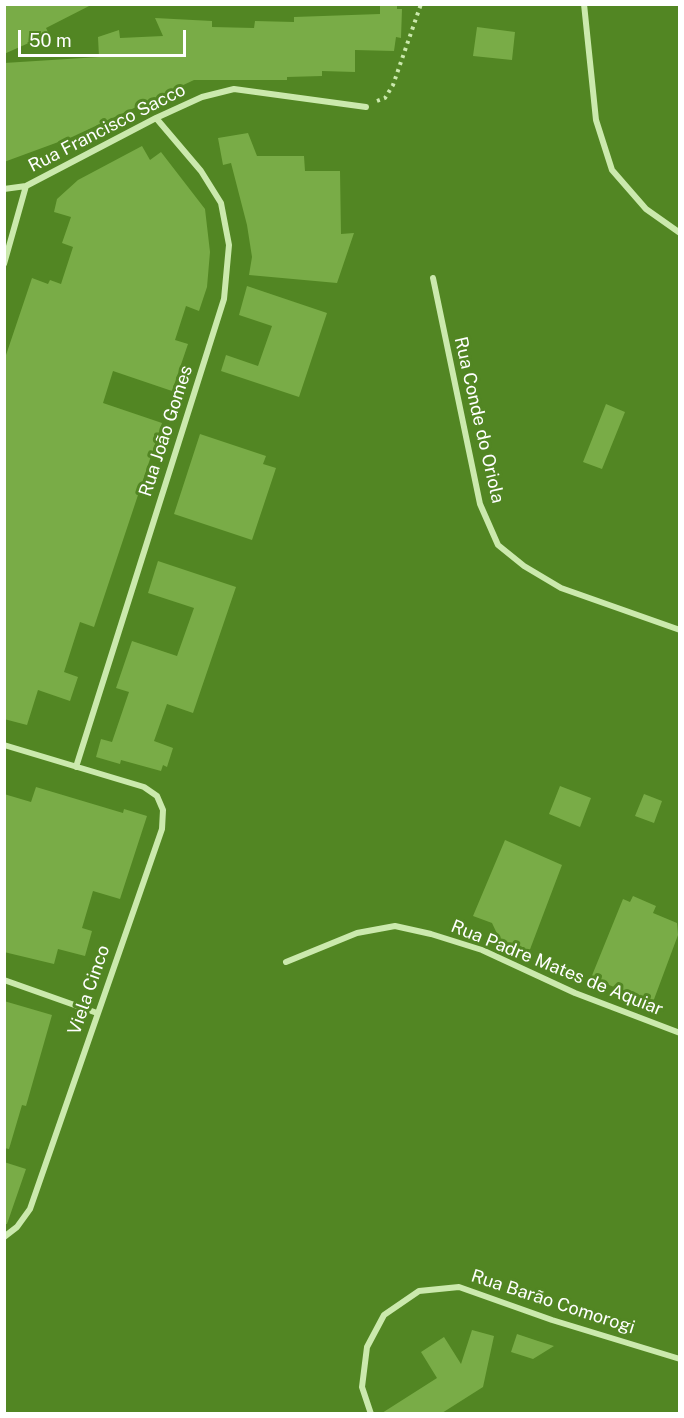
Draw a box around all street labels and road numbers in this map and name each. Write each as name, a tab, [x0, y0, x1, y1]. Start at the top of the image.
street label: Rua Francisco Sacco	[25, 79, 189, 177]
street label: Rua Conde do Oriola	[449, 335, 509, 505]
street label: Rua João Gomes	[135, 363, 197, 499]
street label: Rua Padre Mates de Aquiar	[448, 916, 666, 1020]
street label: Viela Cinco	[64, 942, 114, 1038]
street label: Rua Barão Comorogi	[468, 1265, 638, 1339]

